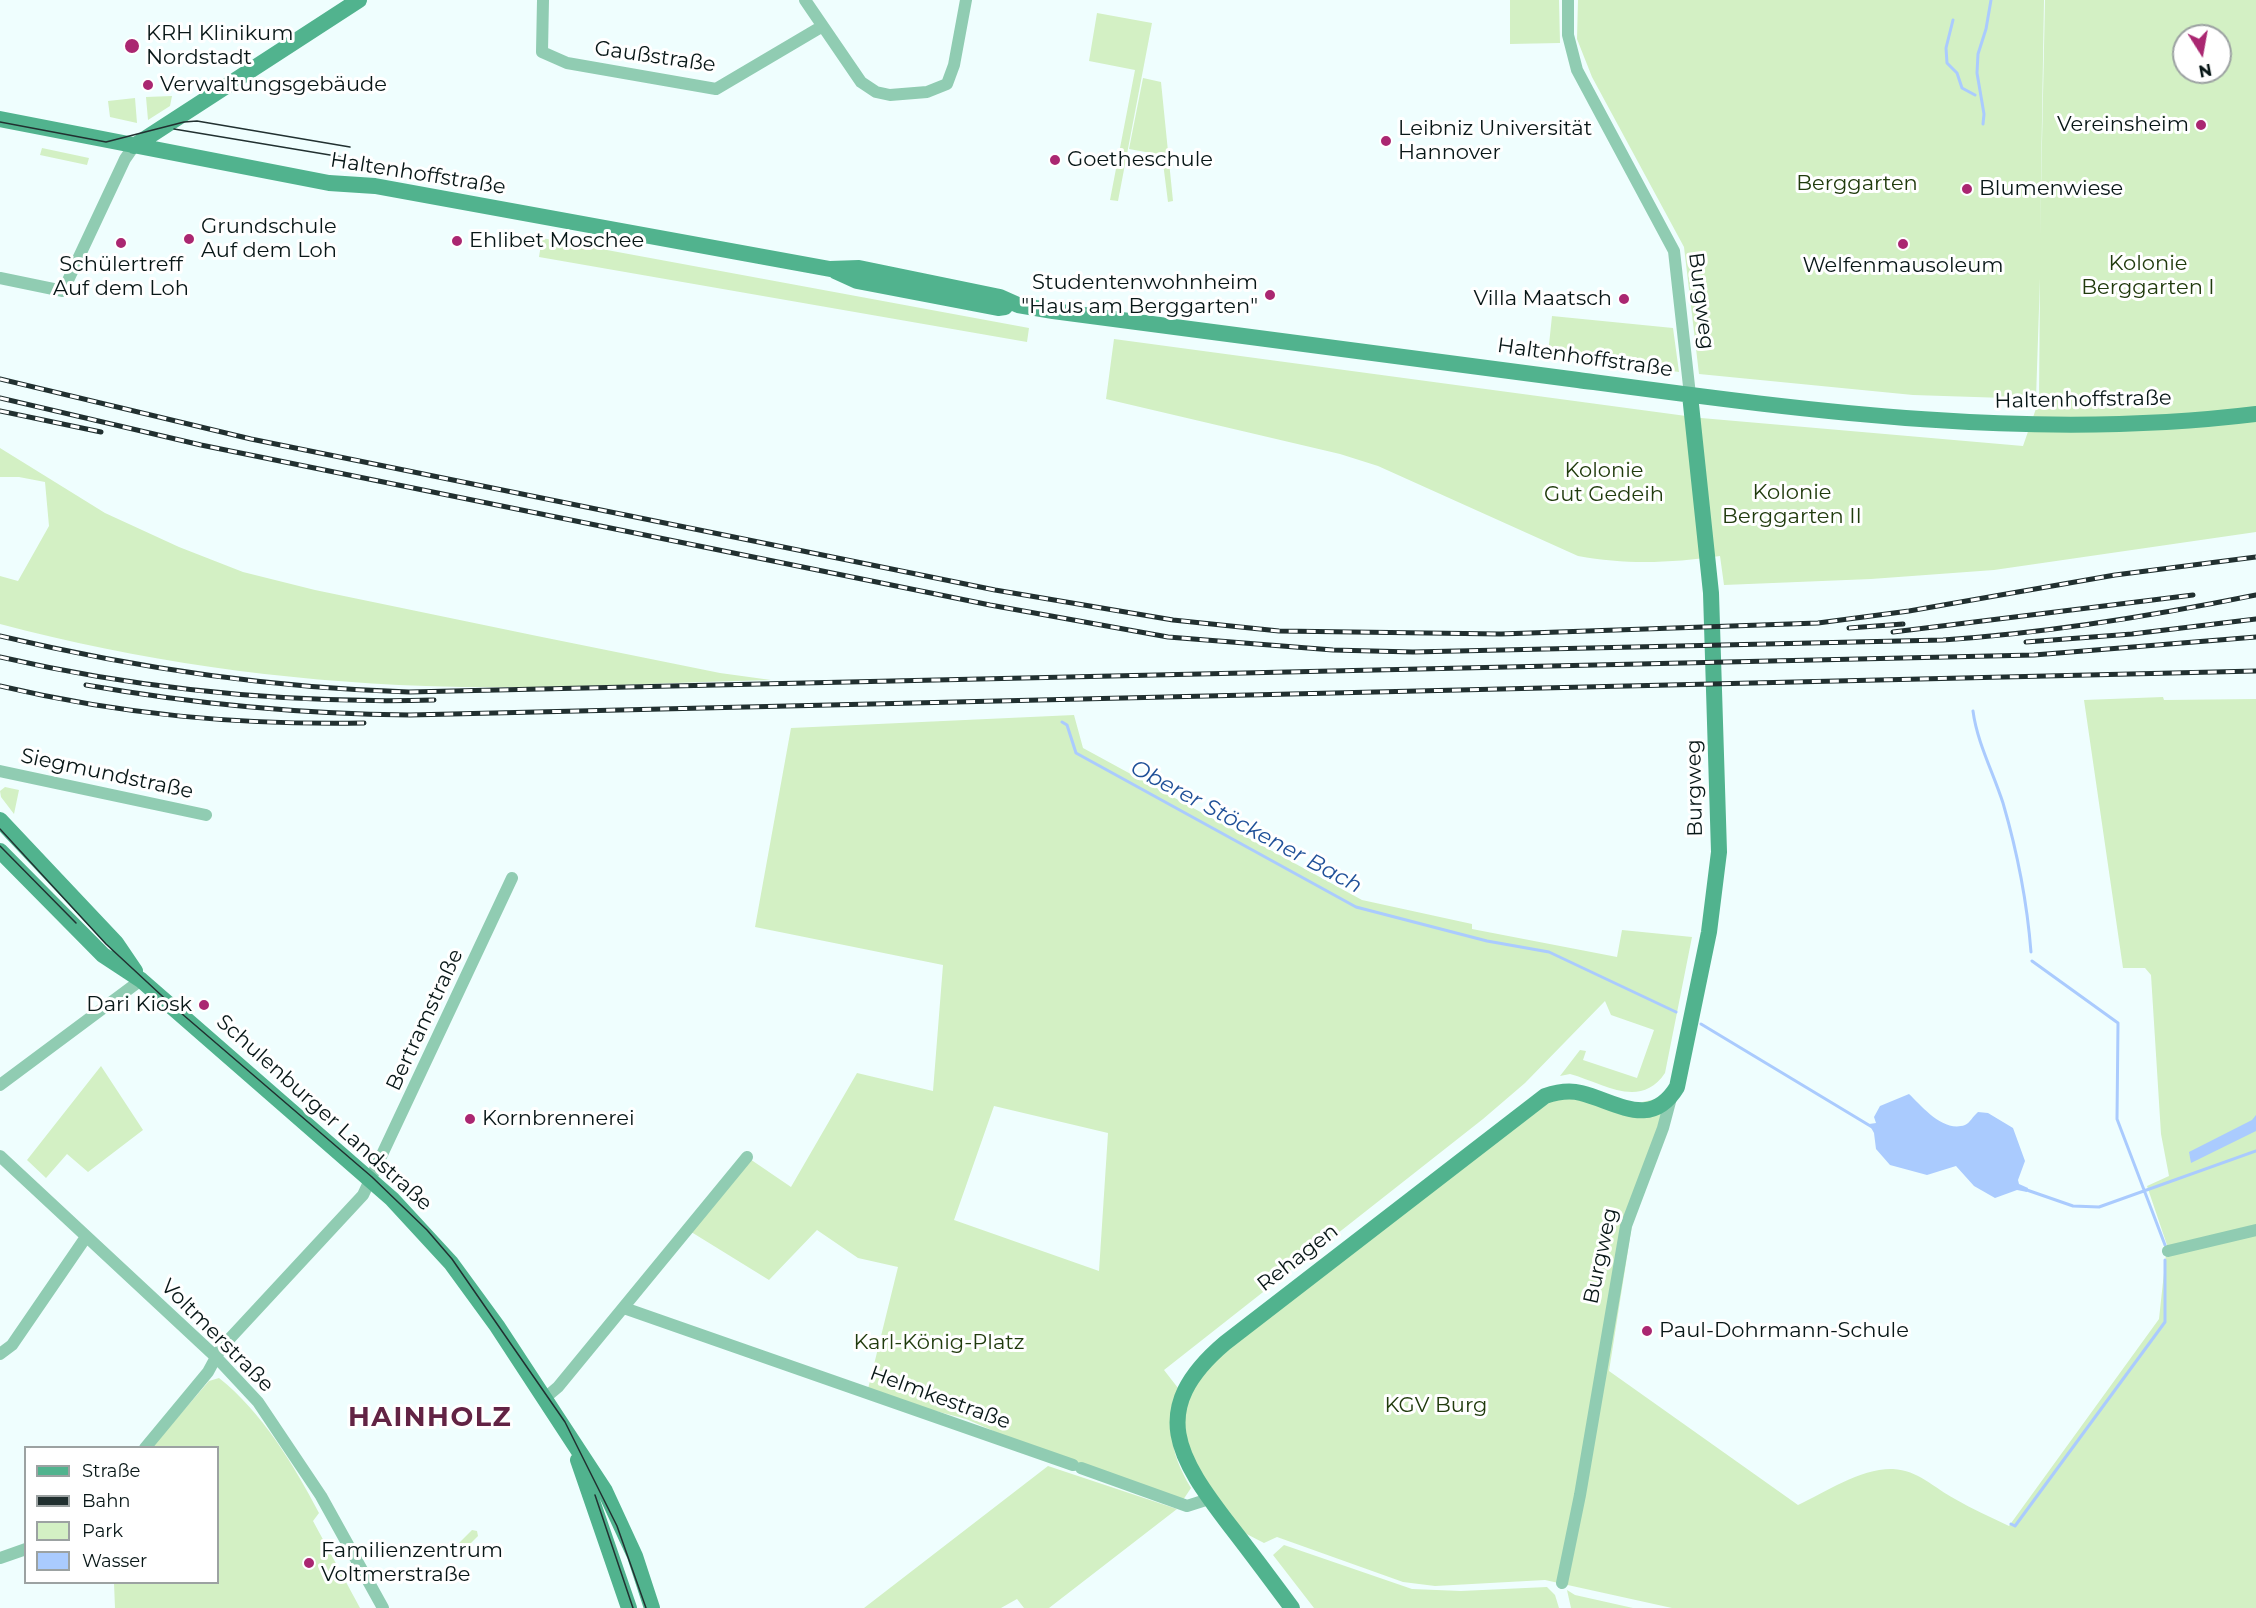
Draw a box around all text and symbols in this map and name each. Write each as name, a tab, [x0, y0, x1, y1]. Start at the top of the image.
place label: KRH Klinikum Nordstadt	[146, 21, 294, 71]
north arrow	[2172, 24, 2232, 84]
street label: Gaußstraße	[593, 36, 717, 78]
marker: KRH Klinikum Nordstadt	[123, 37, 141, 55]
text: N	[2197, 60, 2213, 81]
place label: Verwaltungsgebäude	[160, 72, 387, 98]
marker: Verwaltungsgebäude	[141, 78, 155, 92]
place label: Vereinsheim	[2057, 112, 2189, 138]
place label: Leibniz Universität Hannover	[1398, 116, 1592, 166]
marker: Vereinsheim	[2194, 118, 2208, 132]
marker: Leibniz Universität Hannover	[1379, 134, 1393, 148]
place label: Goetheschule	[1067, 147, 1213, 173]
street label: Haltenhoffstraße	[329, 148, 507, 200]
marker: Goetheschule	[1048, 153, 1062, 167]
park label: Berggarten	[1796, 171, 1918, 197]
place label: Blumenwiese	[1979, 176, 2123, 202]
marker: Blumenwiese	[1960, 182, 1974, 196]
place label: Grundschule Auf dem Loh	[201, 214, 337, 264]
place label: Ehlibet Moschee	[469, 228, 644, 254]
marker: Grundschule Auf dem Loh	[182, 232, 196, 246]
marker: Ehlibet Moschee	[450, 234, 464, 248]
marker: Schülertreff Auf dem Loh	[114, 236, 128, 250]
marker: Welfenmausoleum	[1896, 237, 1910, 251]
street label: Burgweg	[1683, 251, 1719, 351]
park label: Kolonie Berggarten I	[2081, 251, 2215, 301]
place label: Schülertreff Auf dem Loh	[53, 252, 189, 302]
place label: Welfenmausoleum	[1802, 253, 2004, 279]
place label: Studentenwohnheim "Haus am Berggarten"	[1021, 270, 1258, 320]
place label: Villa Maatsch	[1473, 286, 1612, 312]
marker: Studentenwohnheim "Haus am Berggarten"	[1263, 288, 1277, 302]
marker: Villa Maatsch	[1617, 292, 1631, 306]
street label: Haltenhoffstraße	[1496, 333, 1674, 383]
street label: Haltenhoffstraße	[1994, 386, 2172, 414]
park label: Kolonie Gut Gedeih	[1544, 458, 1664, 508]
park label: Kolonie Berggarten II	[1722, 480, 1862, 530]
street label: Burgweg	[1682, 739, 1708, 837]
street label: Siegmundstraße	[18, 743, 196, 805]
water label: Oberer Stöckener Bach	[1126, 755, 1366, 899]
street label: Bertramstraße	[381, 945, 469, 1095]
place label: Dari Kiosk	[86, 992, 192, 1018]
marker: Dari Kiosk	[197, 998, 211, 1012]
street label: Schulenburger Landstraße	[211, 1009, 437, 1217]
place label: Kornbrennerei	[482, 1106, 635, 1132]
marker: Kornbrennerei	[463, 1112, 477, 1126]
street label: Burgweg	[1579, 1206, 1623, 1306]
street label: Rehagen	[1253, 1219, 1343, 1297]
street label: Voltmerstraße	[155, 1274, 279, 1398]
place label: Paul-Dohrmann-Schule	[1659, 1318, 1909, 1344]
marker: Paul-Dohrmann-Schule	[1640, 1324, 1654, 1338]
park label: Karl-König-Platz	[853, 1330, 1025, 1356]
street label: Helmkestraße	[866, 1361, 1014, 1435]
park label: KGV Burg	[1385, 1393, 1487, 1419]
district label: HAINHOLZ	[348, 1402, 512, 1434]
legend	[24, 1446, 219, 1584]
text: Straße	[82, 1460, 140, 1482]
text: Bahn	[82, 1490, 131, 1512]
text: Park	[82, 1520, 123, 1542]
place label: Familienzentrum Voltmerstraße	[321, 1538, 503, 1588]
text: Wasser	[82, 1550, 147, 1572]
marker: Familienzentrum Voltmerstraße	[302, 1556, 316, 1570]

